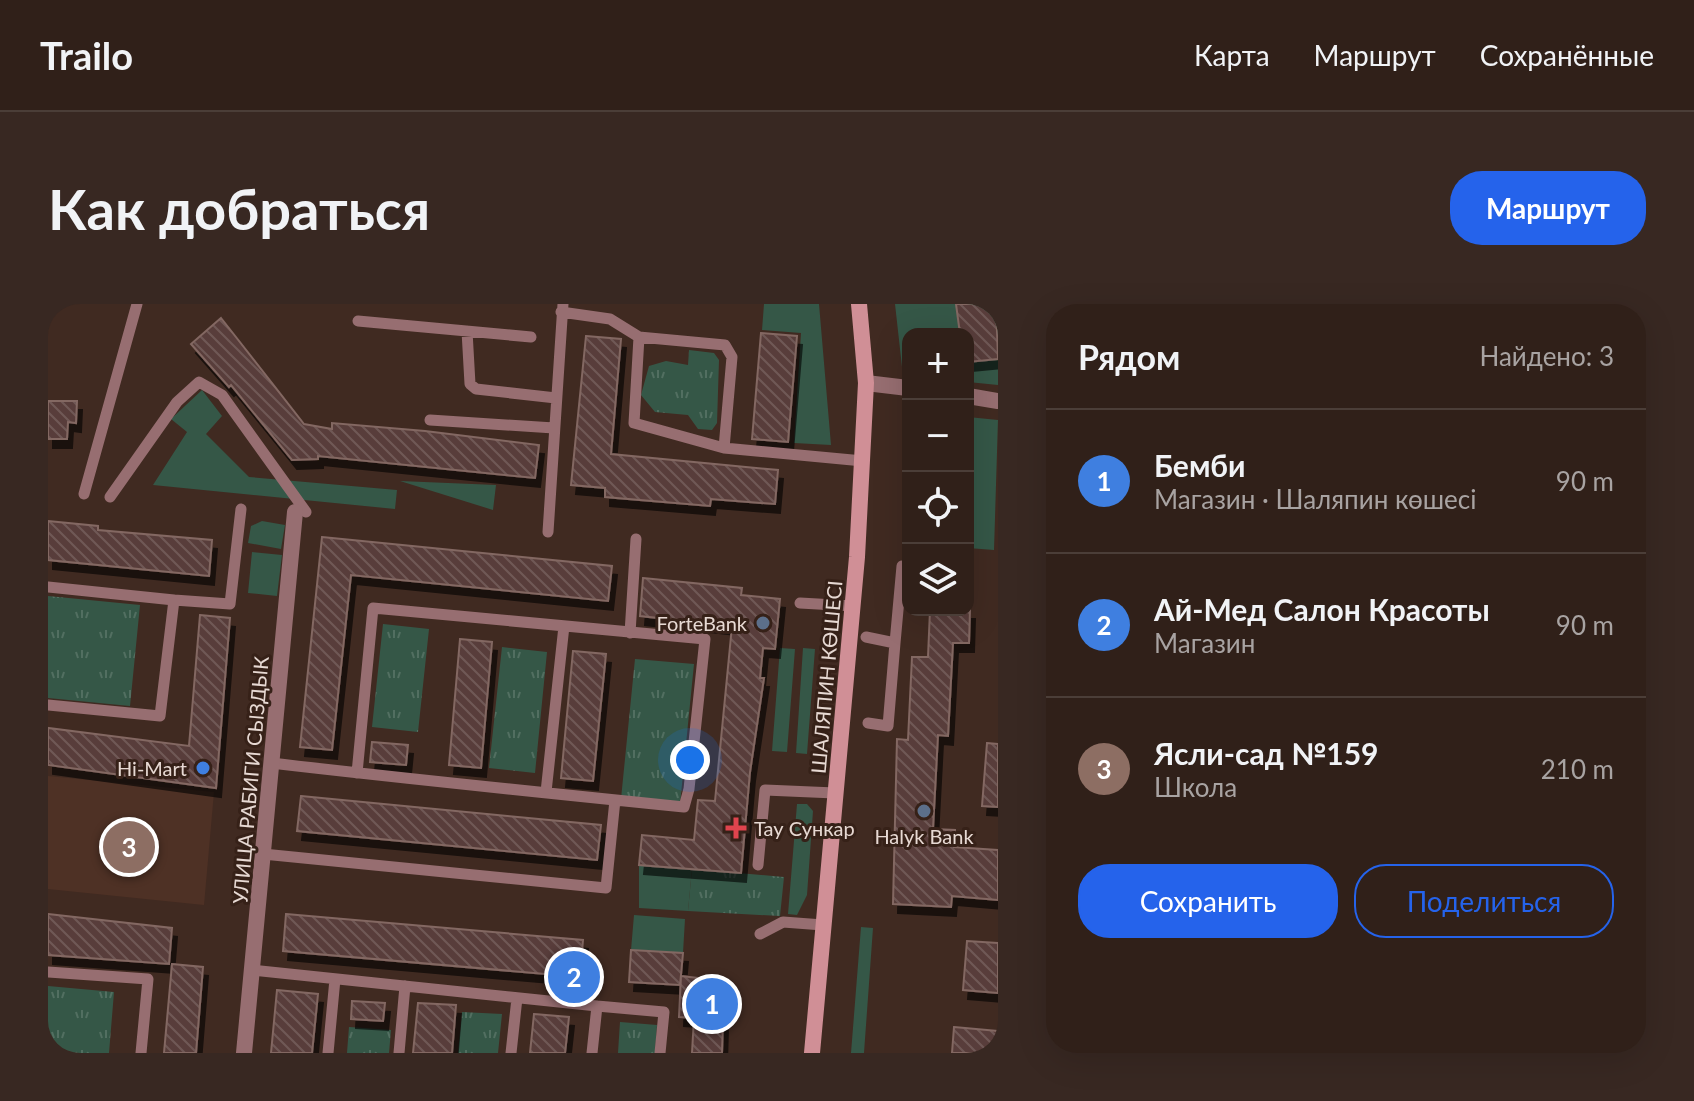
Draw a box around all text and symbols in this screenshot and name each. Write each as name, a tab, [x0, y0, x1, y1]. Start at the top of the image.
text: Trailo	[40, 32, 133, 78]
text: Карта	[1194, 38, 1270, 72]
text: Маршрут	[1314, 38, 1436, 72]
text: Сохранённые	[1480, 38, 1654, 72]
button: Маршрут	[1450, 171, 1646, 245]
text: Как добраться	[48, 175, 430, 242]
map controls	[902, 328, 974, 616]
button: +	[902, 328, 974, 400]
text: Рядом	[1078, 336, 1180, 377]
text: Найдено: 3	[1479, 340, 1614, 372]
button: −	[902, 400, 974, 472]
text: Бемби	[1154, 447, 1246, 483]
text: 1	[1096, 465, 1112, 497]
text: 90 m	[1556, 465, 1614, 497]
button: locate	[902, 472, 974, 544]
text: Магазин · Шаляпин көшесі	[1154, 483, 1476, 515]
button: layers	[902, 544, 974, 616]
street label: ШАЛЯПИН КӨШЕСІ	[806, 579, 846, 775]
text: Ай-Мед Салон Красоты	[1154, 591, 1490, 627]
text: 2	[1096, 609, 1112, 641]
text: 90 m	[1556, 609, 1614, 641]
place label: ForteBank	[657, 611, 748, 635]
marker: ForteBank	[754, 614, 772, 632]
text: Магазин	[1154, 627, 1255, 659]
street label: УЛИЦА РАБИГИ СЫЗДЫК	[227, 655, 273, 905]
text: Ясли-сад №159	[1154, 735, 1378, 771]
your location	[670, 740, 710, 780]
text: 3	[1096, 753, 1112, 785]
text: 210 m	[1541, 753, 1614, 785]
place label: Hi-Mart	[117, 756, 187, 780]
marker: Hi-Mart	[194, 759, 212, 777]
text: Школа	[1154, 771, 1237, 803]
marker: Halyk Bank	[915, 802, 933, 820]
place label: Тау Сункар	[754, 816, 855, 840]
pin: 3	[103, 817, 155, 877]
marker: Тау Сункар	[725, 817, 747, 839]
place label: Halyk Bank	[874, 824, 974, 848]
button: Сохранить	[1078, 864, 1338, 938]
button: Поделиться	[1354, 864, 1614, 938]
pin: 2	[548, 947, 600, 1007]
pin: 1	[686, 974, 738, 1034]

